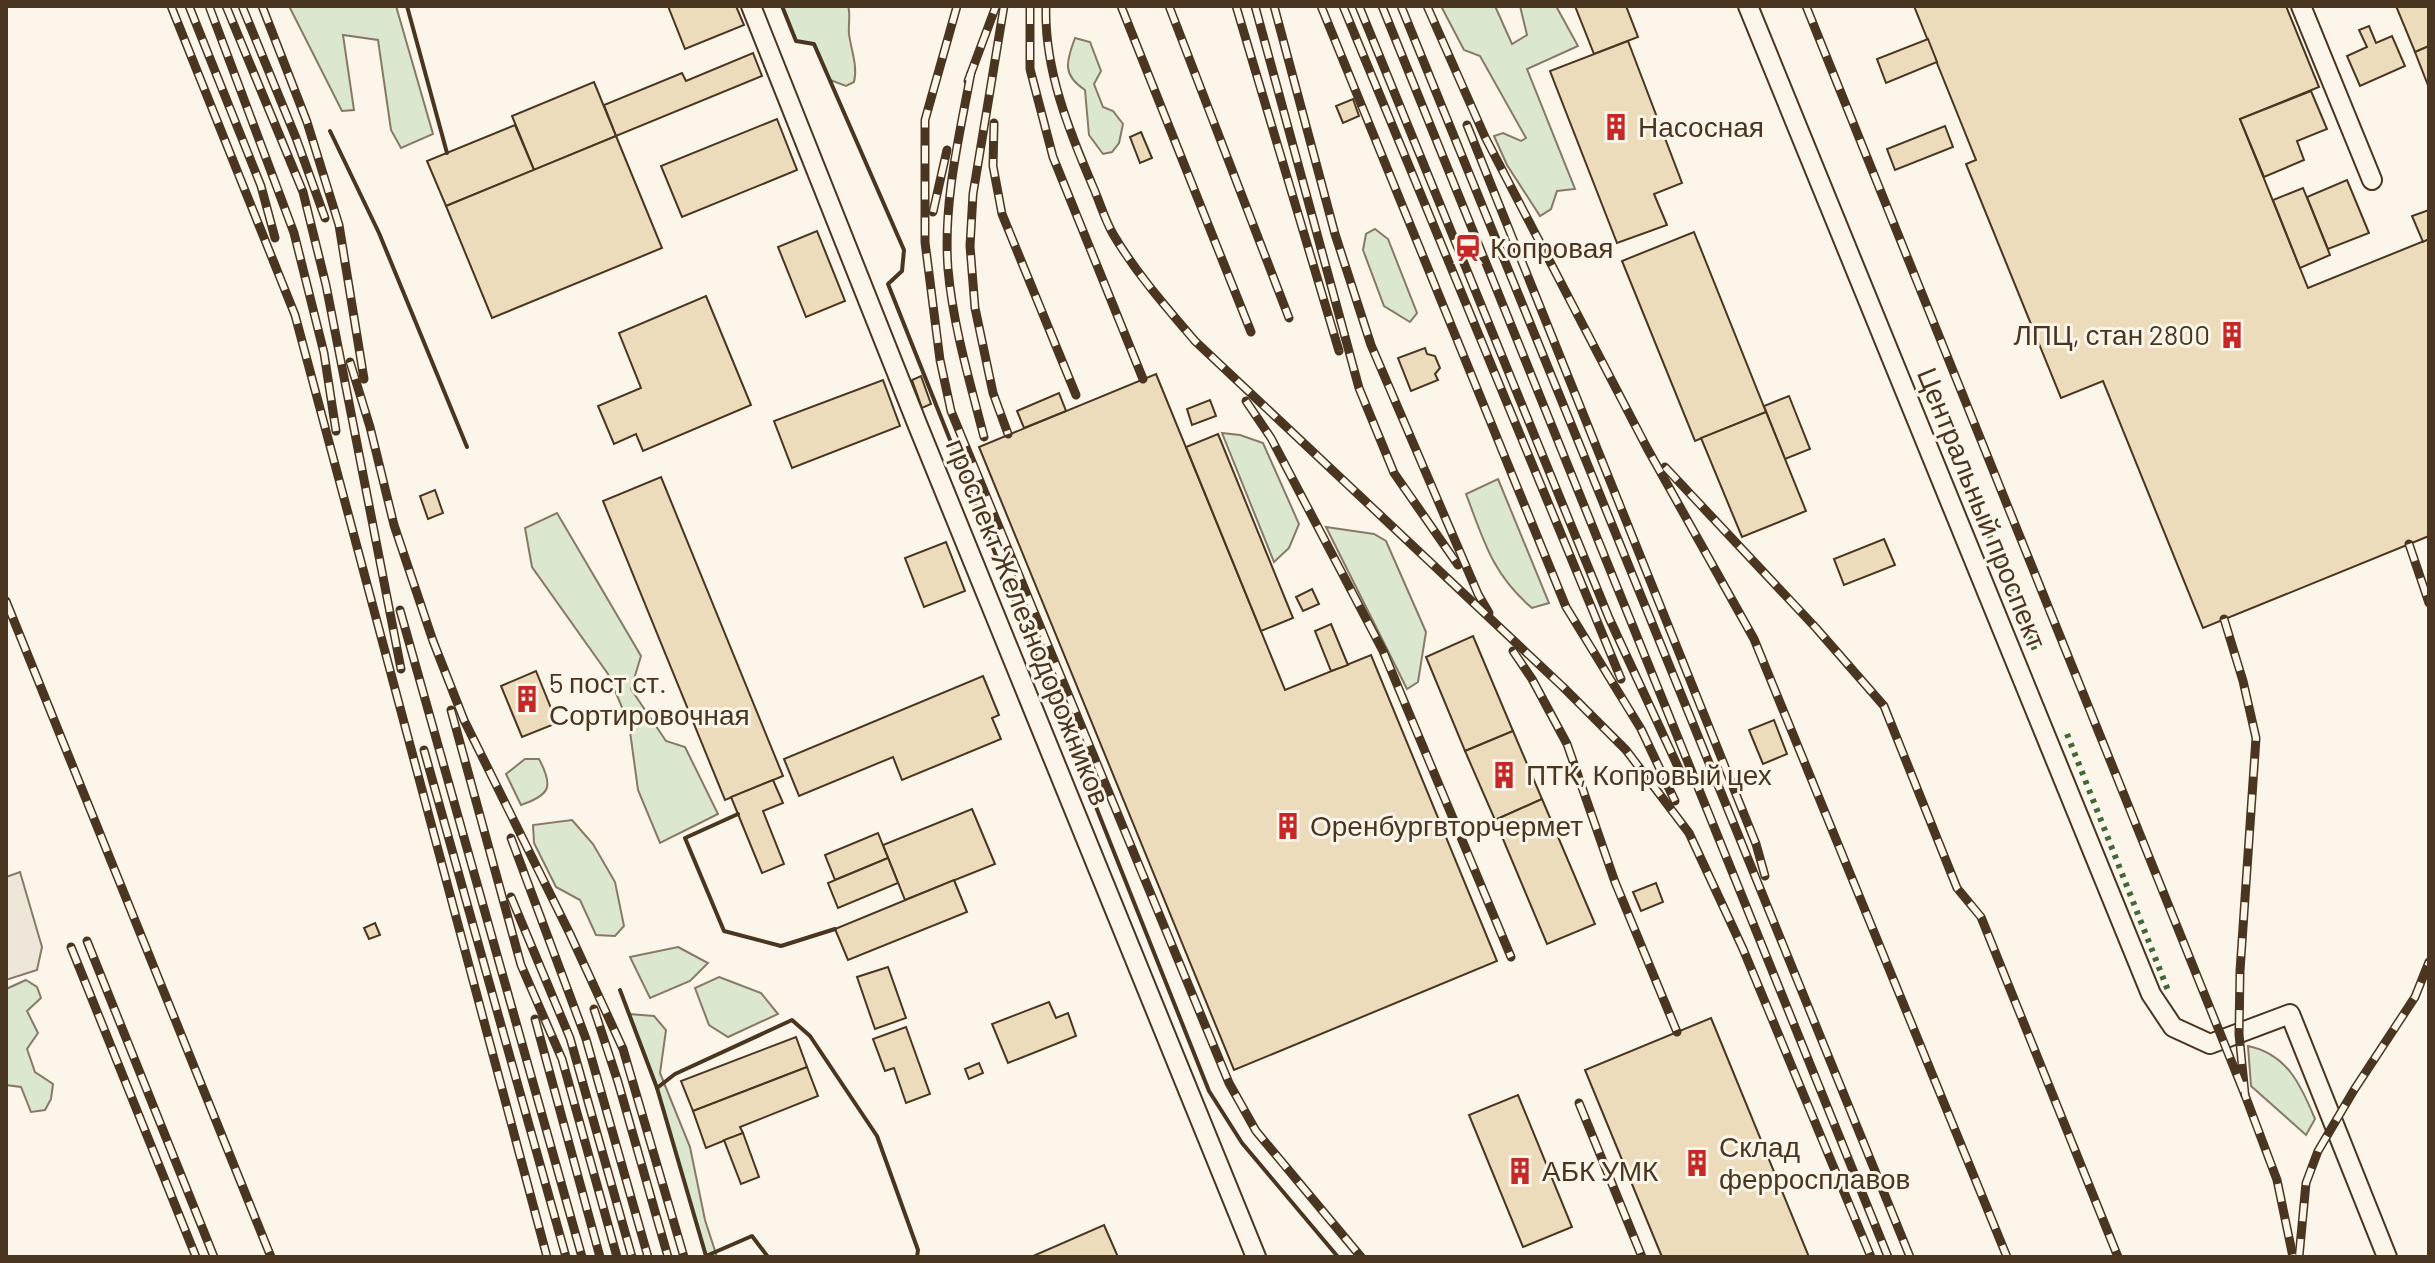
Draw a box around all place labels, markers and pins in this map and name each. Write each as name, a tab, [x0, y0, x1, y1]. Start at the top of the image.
place label: Насосная	[1638, 109, 1764, 143]
building icon: Насосная	[1601, 112, 1631, 142]
place label: Копровая	[1490, 230, 1613, 264]
station icon: Копровая	[1453, 233, 1483, 263]
place label: ЛПЦ, стан 2800	[2013, 317, 2210, 351]
building icon: ЛПЦ, стан 2800	[2217, 320, 2247, 350]
place label: 5 пост ст. Сортировочная	[549, 665, 750, 731]
building icon: 5 пост ст. Сортировочная	[512, 684, 542, 714]
place label: ПТК, Копровый цех	[1526, 757, 1772, 791]
building icon: ПТК, Копровый цех	[1489, 760, 1519, 790]
place label: Оренбургвторчермет	[1310, 808, 1583, 842]
building icon: Оренбургвторчермет	[1273, 811, 1303, 841]
place label: Склад ферросплавов	[1719, 1129, 1910, 1195]
building icon: Склад ферросплавов	[1682, 1148, 1712, 1178]
place label: АБК УМК	[1542, 1153, 1659, 1187]
building icon: АБК УМК	[1505, 1156, 1535, 1186]

